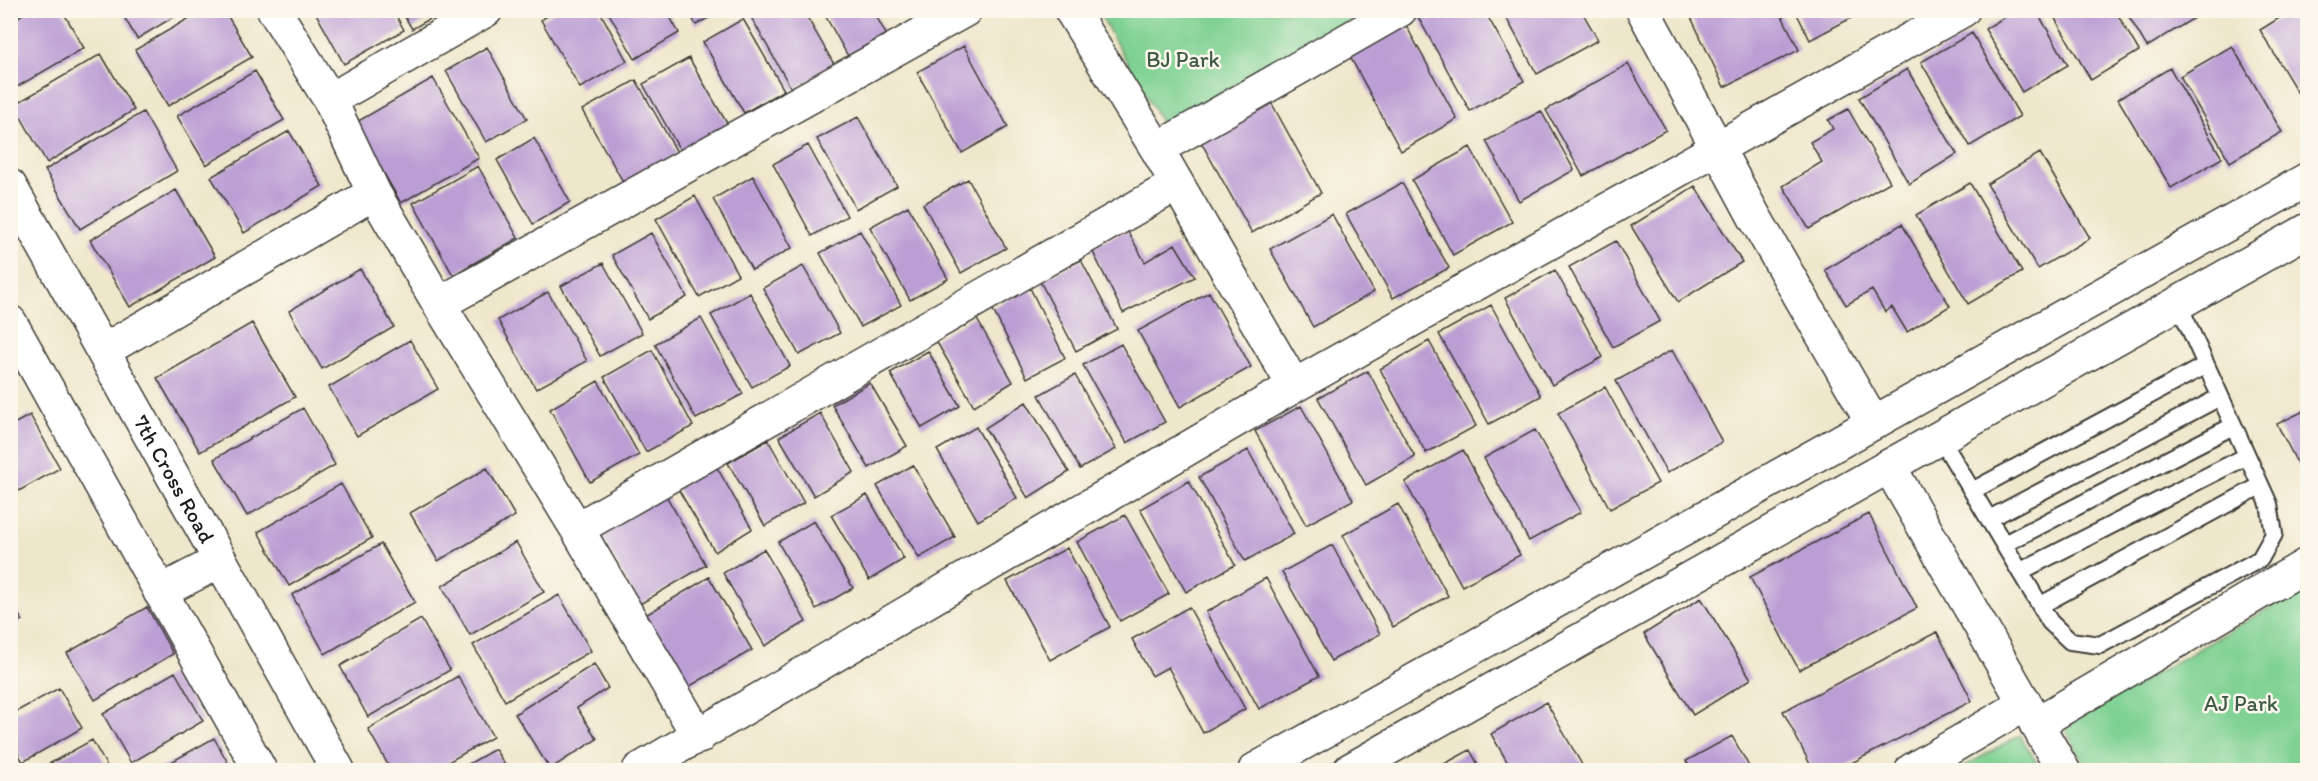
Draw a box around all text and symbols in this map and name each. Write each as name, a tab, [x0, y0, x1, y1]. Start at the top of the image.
park label: BJ Park	[1146, 46, 1220, 73]
street label: 7th Cross Road	[127, 411, 221, 548]
park label: AJ Park	[2204, 690, 2278, 717]

